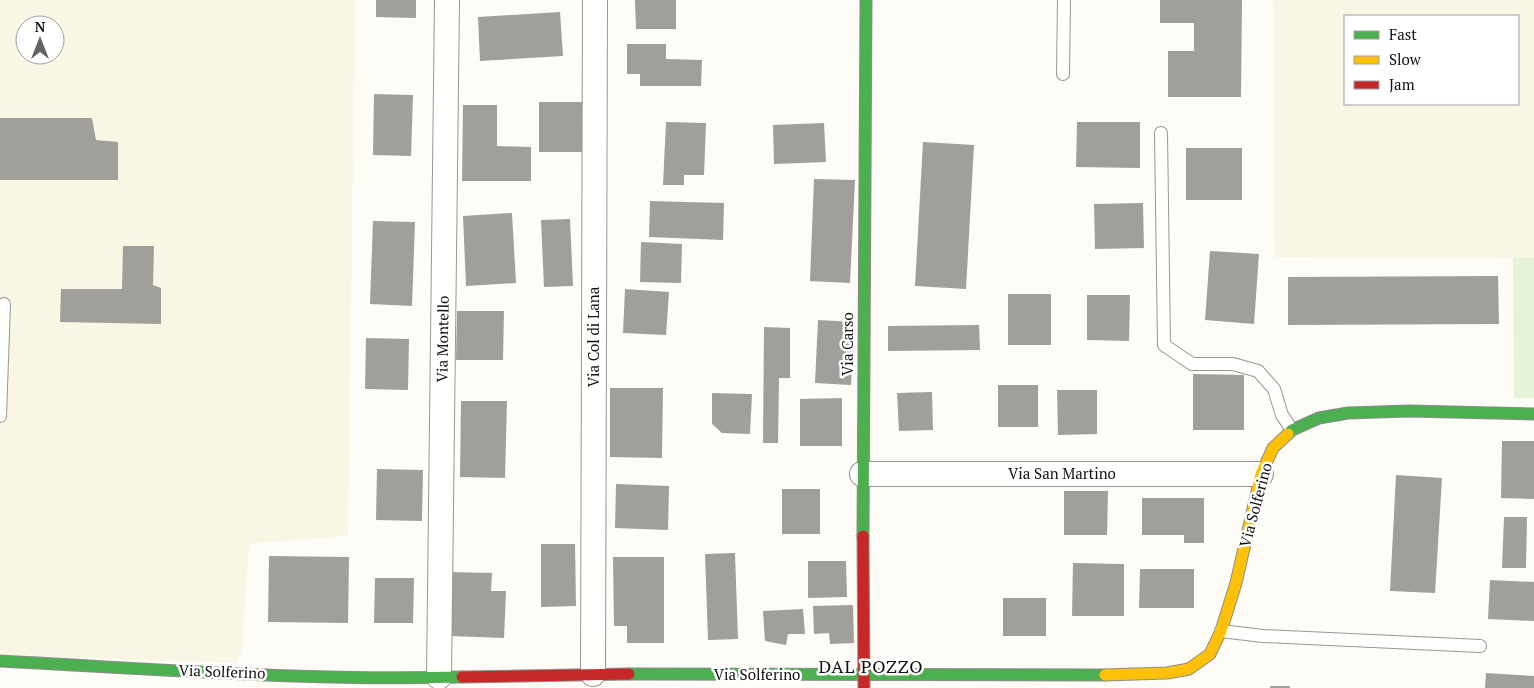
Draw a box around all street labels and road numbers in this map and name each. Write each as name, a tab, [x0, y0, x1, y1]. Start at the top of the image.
street label: Via Col di Lana	[583, 286, 603, 387]
street label: Via Montello	[431, 295, 453, 382]
street label: Via Carso	[837, 312, 857, 376]
street label: Via Solferino	[1234, 460, 1276, 549]
street label: Via San Martino	[1008, 463, 1116, 483]
street label: Via Solferino	[178, 659, 266, 683]
street label: Via Solferino	[714, 664, 800, 684]

